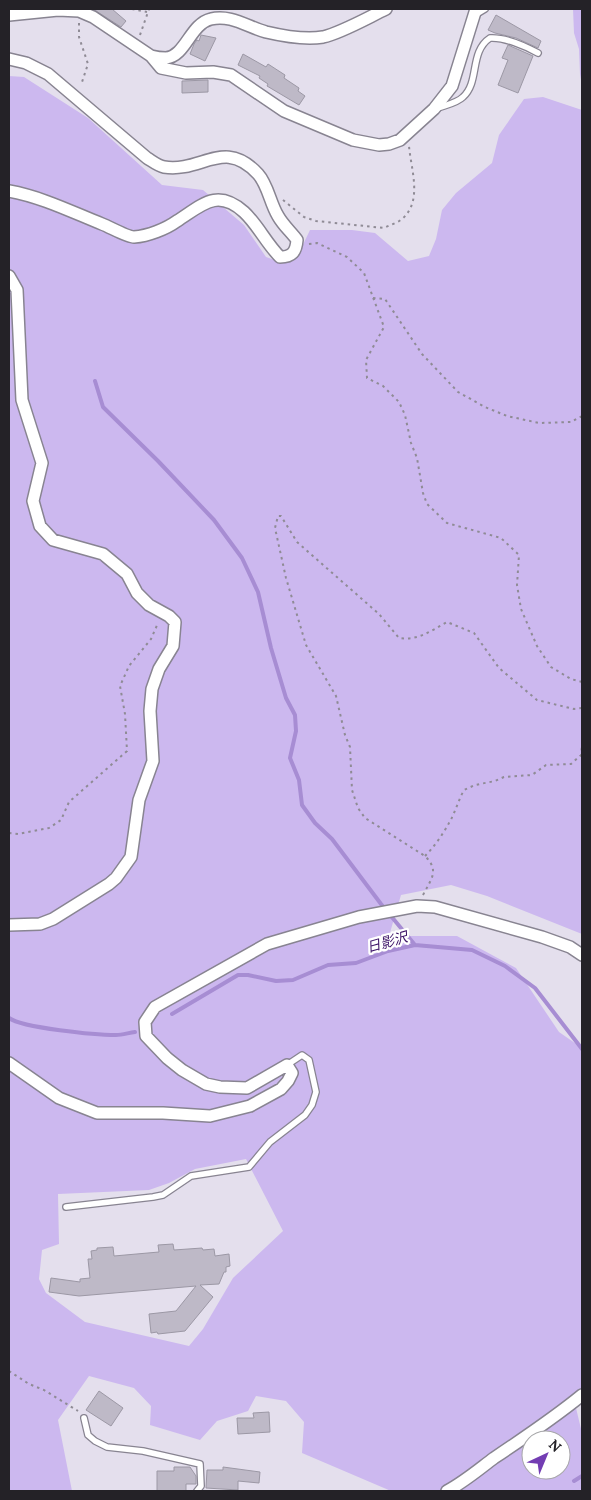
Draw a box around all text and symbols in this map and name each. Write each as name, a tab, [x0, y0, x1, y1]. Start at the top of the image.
water label: 日影沢	[364, 927, 412, 956]
north arrow	[521, 1430, 571, 1480]
text: N	[545, 1435, 565, 1456]

